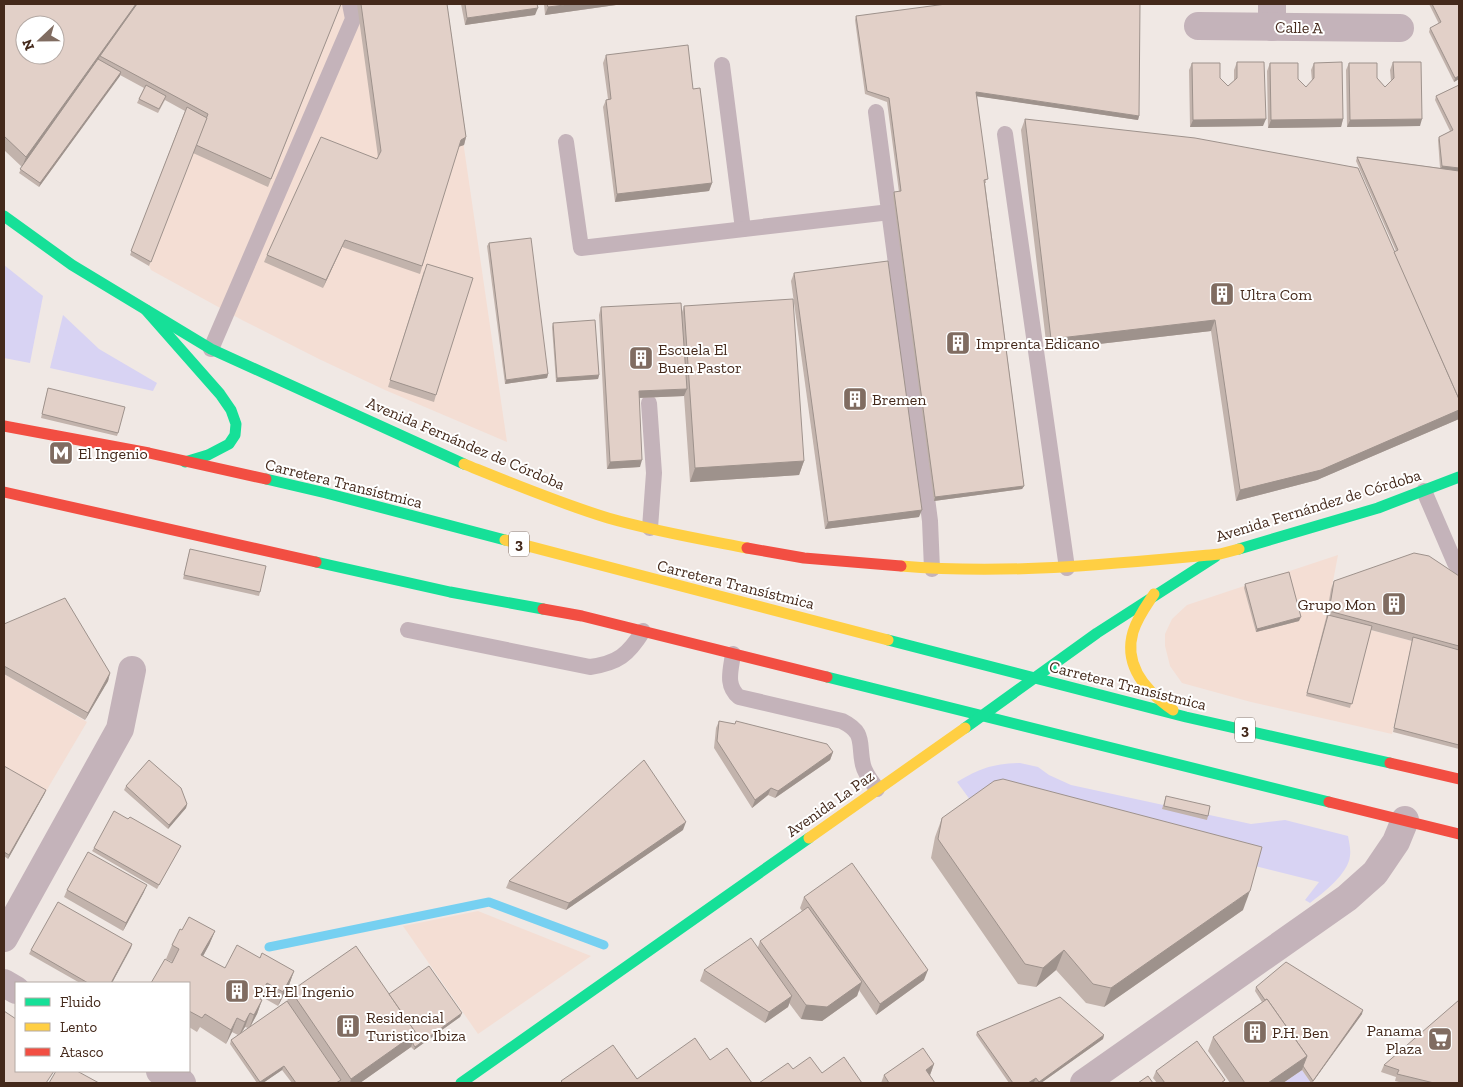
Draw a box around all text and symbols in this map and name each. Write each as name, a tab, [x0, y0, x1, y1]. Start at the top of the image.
north arrow	[15, 15, 65, 65]
street label: Calle A	[1275, 18, 1324, 37]
text: N	[18, 36, 38, 53]
building icon: Ultra Com	[1209, 281, 1235, 307]
place label: Ultra Com	[1240, 285, 1312, 304]
building icon: Imprenta Edicano	[945, 330, 971, 356]
place label: Imprenta Edicano	[976, 334, 1100, 353]
place label: Escuela El Buen Pastor	[658, 340, 742, 377]
building icon: Escuela El Buen Pastor	[628, 345, 654, 371]
building icon: Bremen	[842, 386, 868, 412]
place label: Bremen	[872, 390, 927, 409]
street label: Avenida Fernández de Córdoba	[364, 393, 568, 494]
metro station icon: El Ingenio	[48, 440, 74, 466]
place label: El Ingenio	[78, 444, 148, 463]
street label: Carretera Transístmica	[263, 455, 425, 512]
street label: Avenida Fernández de Córdoba	[1213, 465, 1423, 546]
road number: 3	[509, 532, 529, 556]
street label: Carretera Transístmica	[655, 556, 817, 613]
building icon: Grupo Mon	[1381, 591, 1407, 617]
place label: Grupo Mon	[1297, 595, 1377, 614]
street label: Carretera Transístmica	[1047, 657, 1209, 714]
road number: 3	[1235, 718, 1255, 742]
street label: Avenida La Paz	[783, 766, 878, 841]
building icon: P.H. El Ingenio	[224, 978, 250, 1004]
legend	[15, 982, 190, 1072]
place label: P.H. El Ingenio	[254, 982, 354, 1001]
text: Fluido	[60, 993, 101, 1011]
place label: Residencial Turistico Ibiza	[366, 1008, 466, 1045]
building icon: Residencial Turistico Ibiza	[335, 1013, 361, 1039]
text: Lento	[60, 1018, 97, 1036]
building icon: P.H. Ben	[1242, 1019, 1268, 1045]
place label: Panama Plaza	[1367, 1021, 1422, 1058]
place label: P.H. Ben	[1272, 1023, 1330, 1042]
supermarket icon: Panama Plaza	[1427, 1026, 1453, 1052]
text: Atasco	[60, 1043, 104, 1061]

